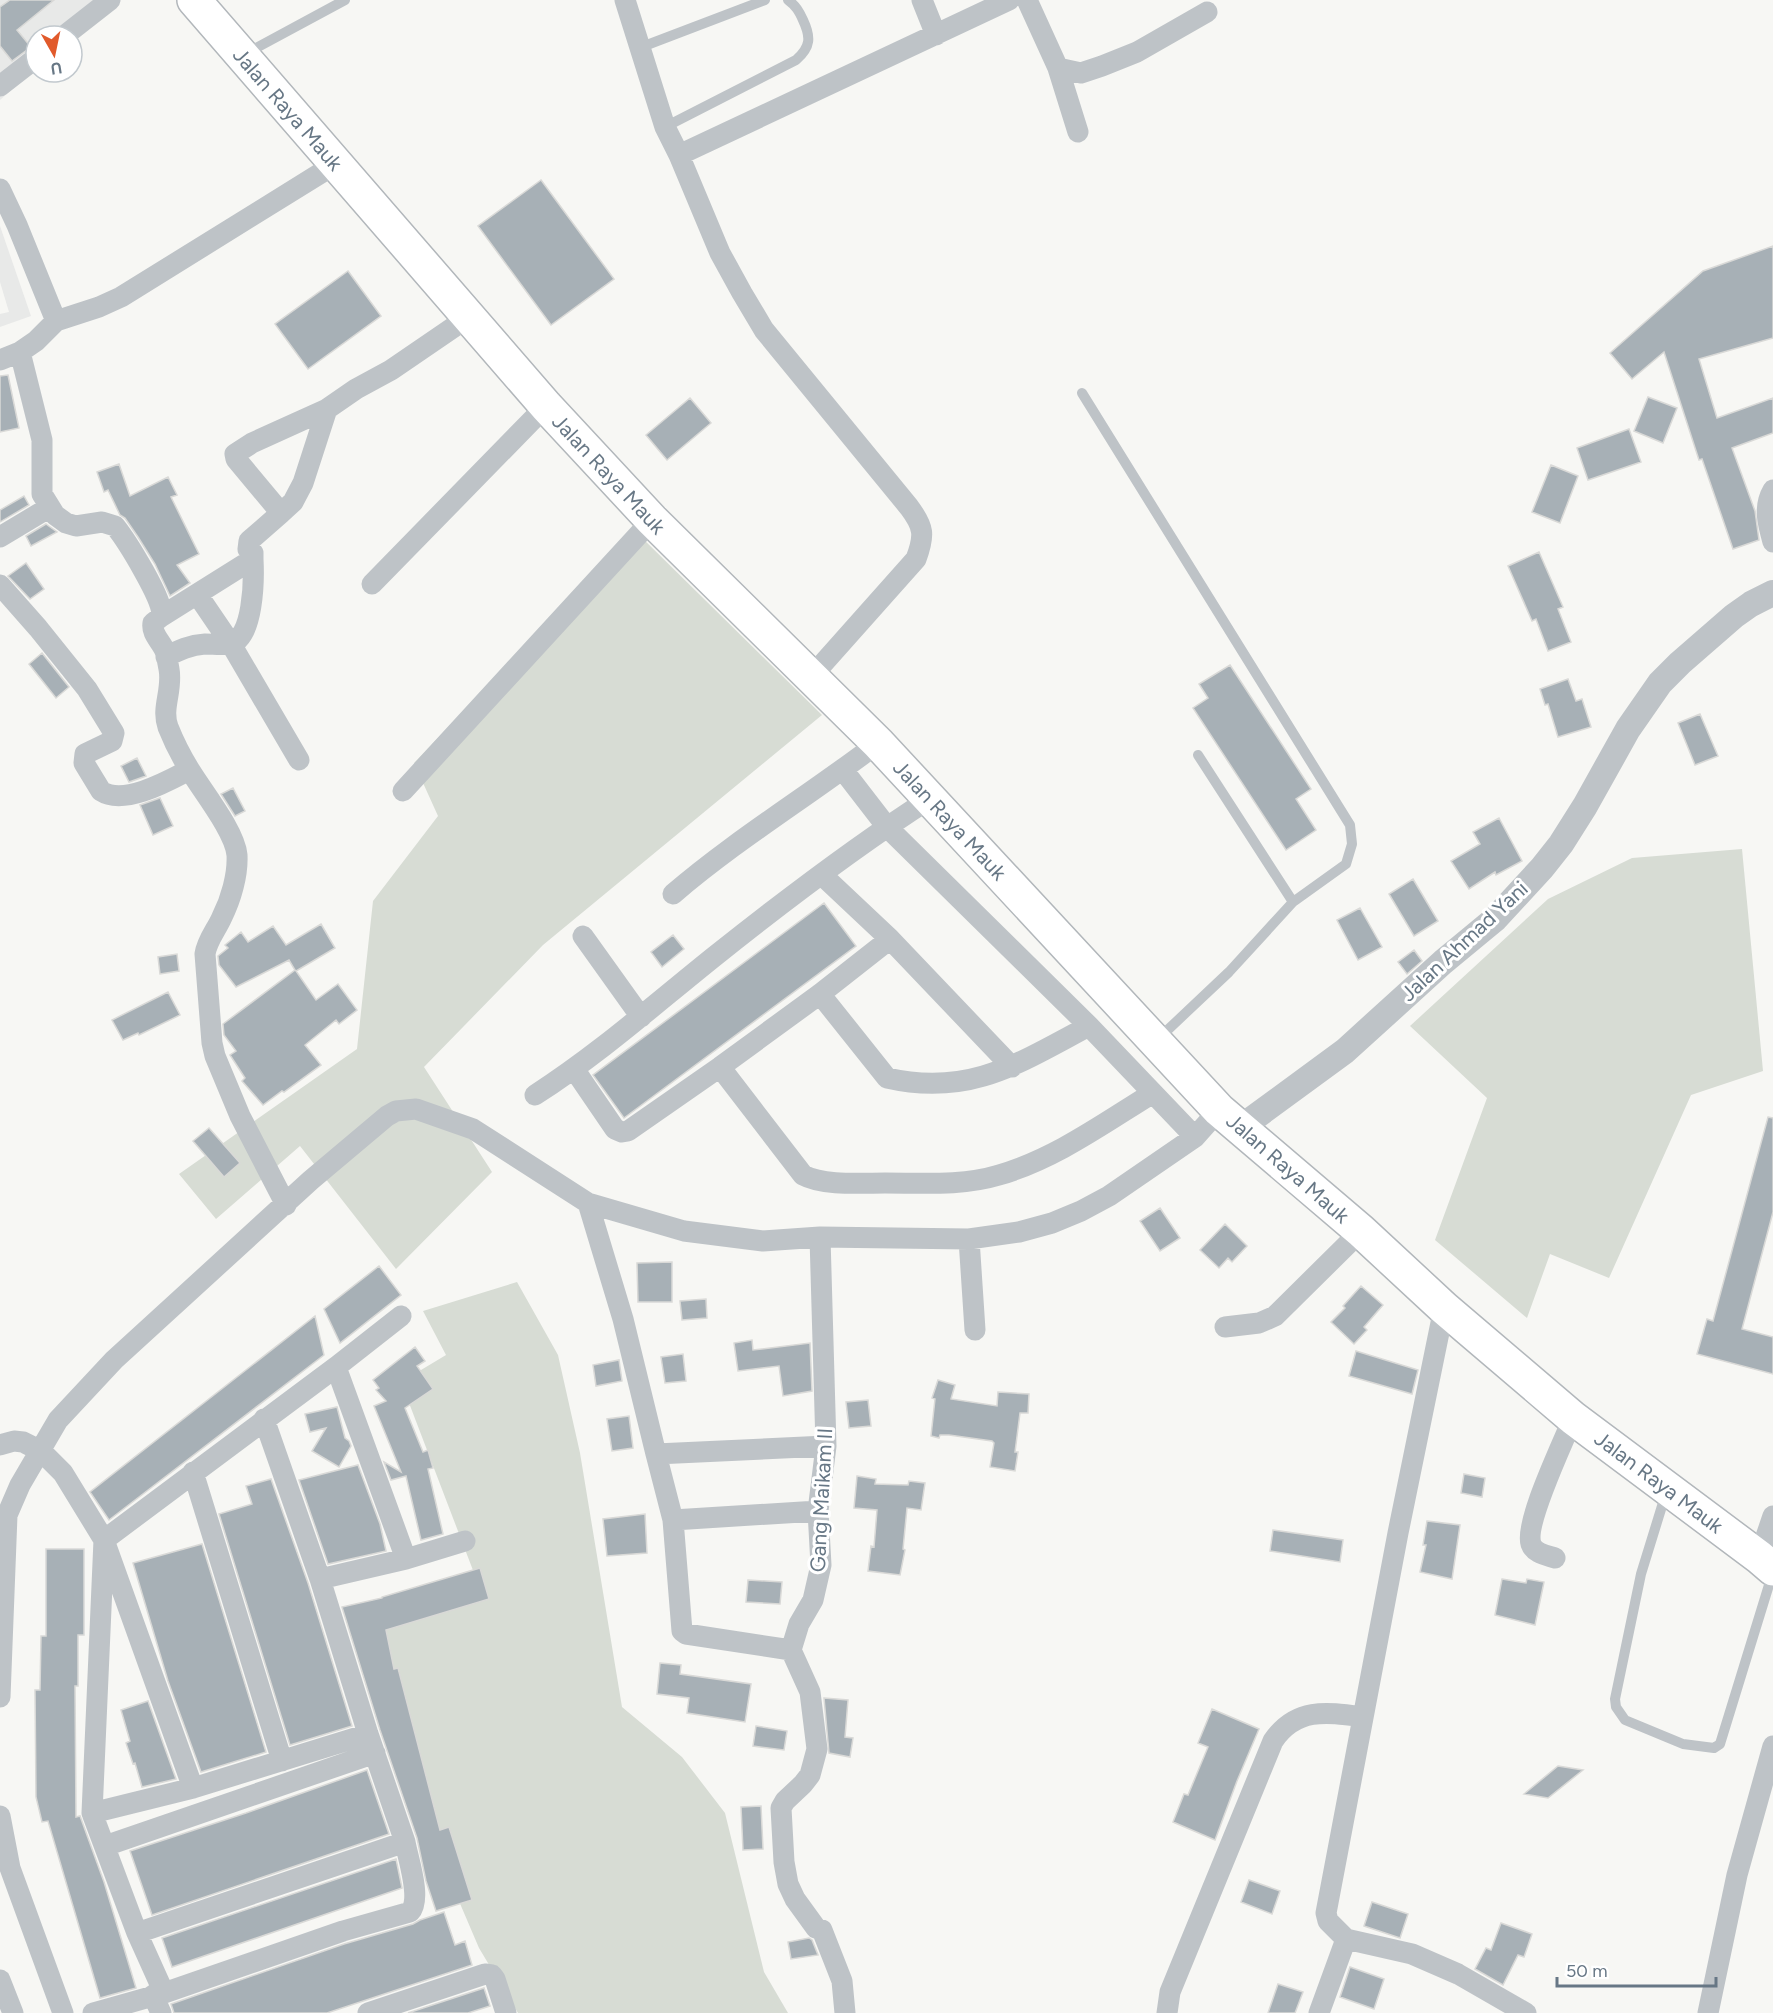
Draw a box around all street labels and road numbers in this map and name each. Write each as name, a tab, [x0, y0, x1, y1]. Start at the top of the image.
street label: Jalan Raya Mauk	[228, 42, 349, 176]
street label: Jalan Raya Mauk	[547, 409, 671, 540]
street label: Jalan Raya Mauk	[888, 755, 1012, 886]
street label: Jalan Ahmad Yani	[1395, 876, 1533, 1006]
street label: Jalan Raya Mauk	[1221, 1108, 1355, 1229]
street label: Jalan Raya Mauk	[1590, 1426, 1729, 1539]
street label: Gang Maikam II	[805, 1427, 837, 1573]

